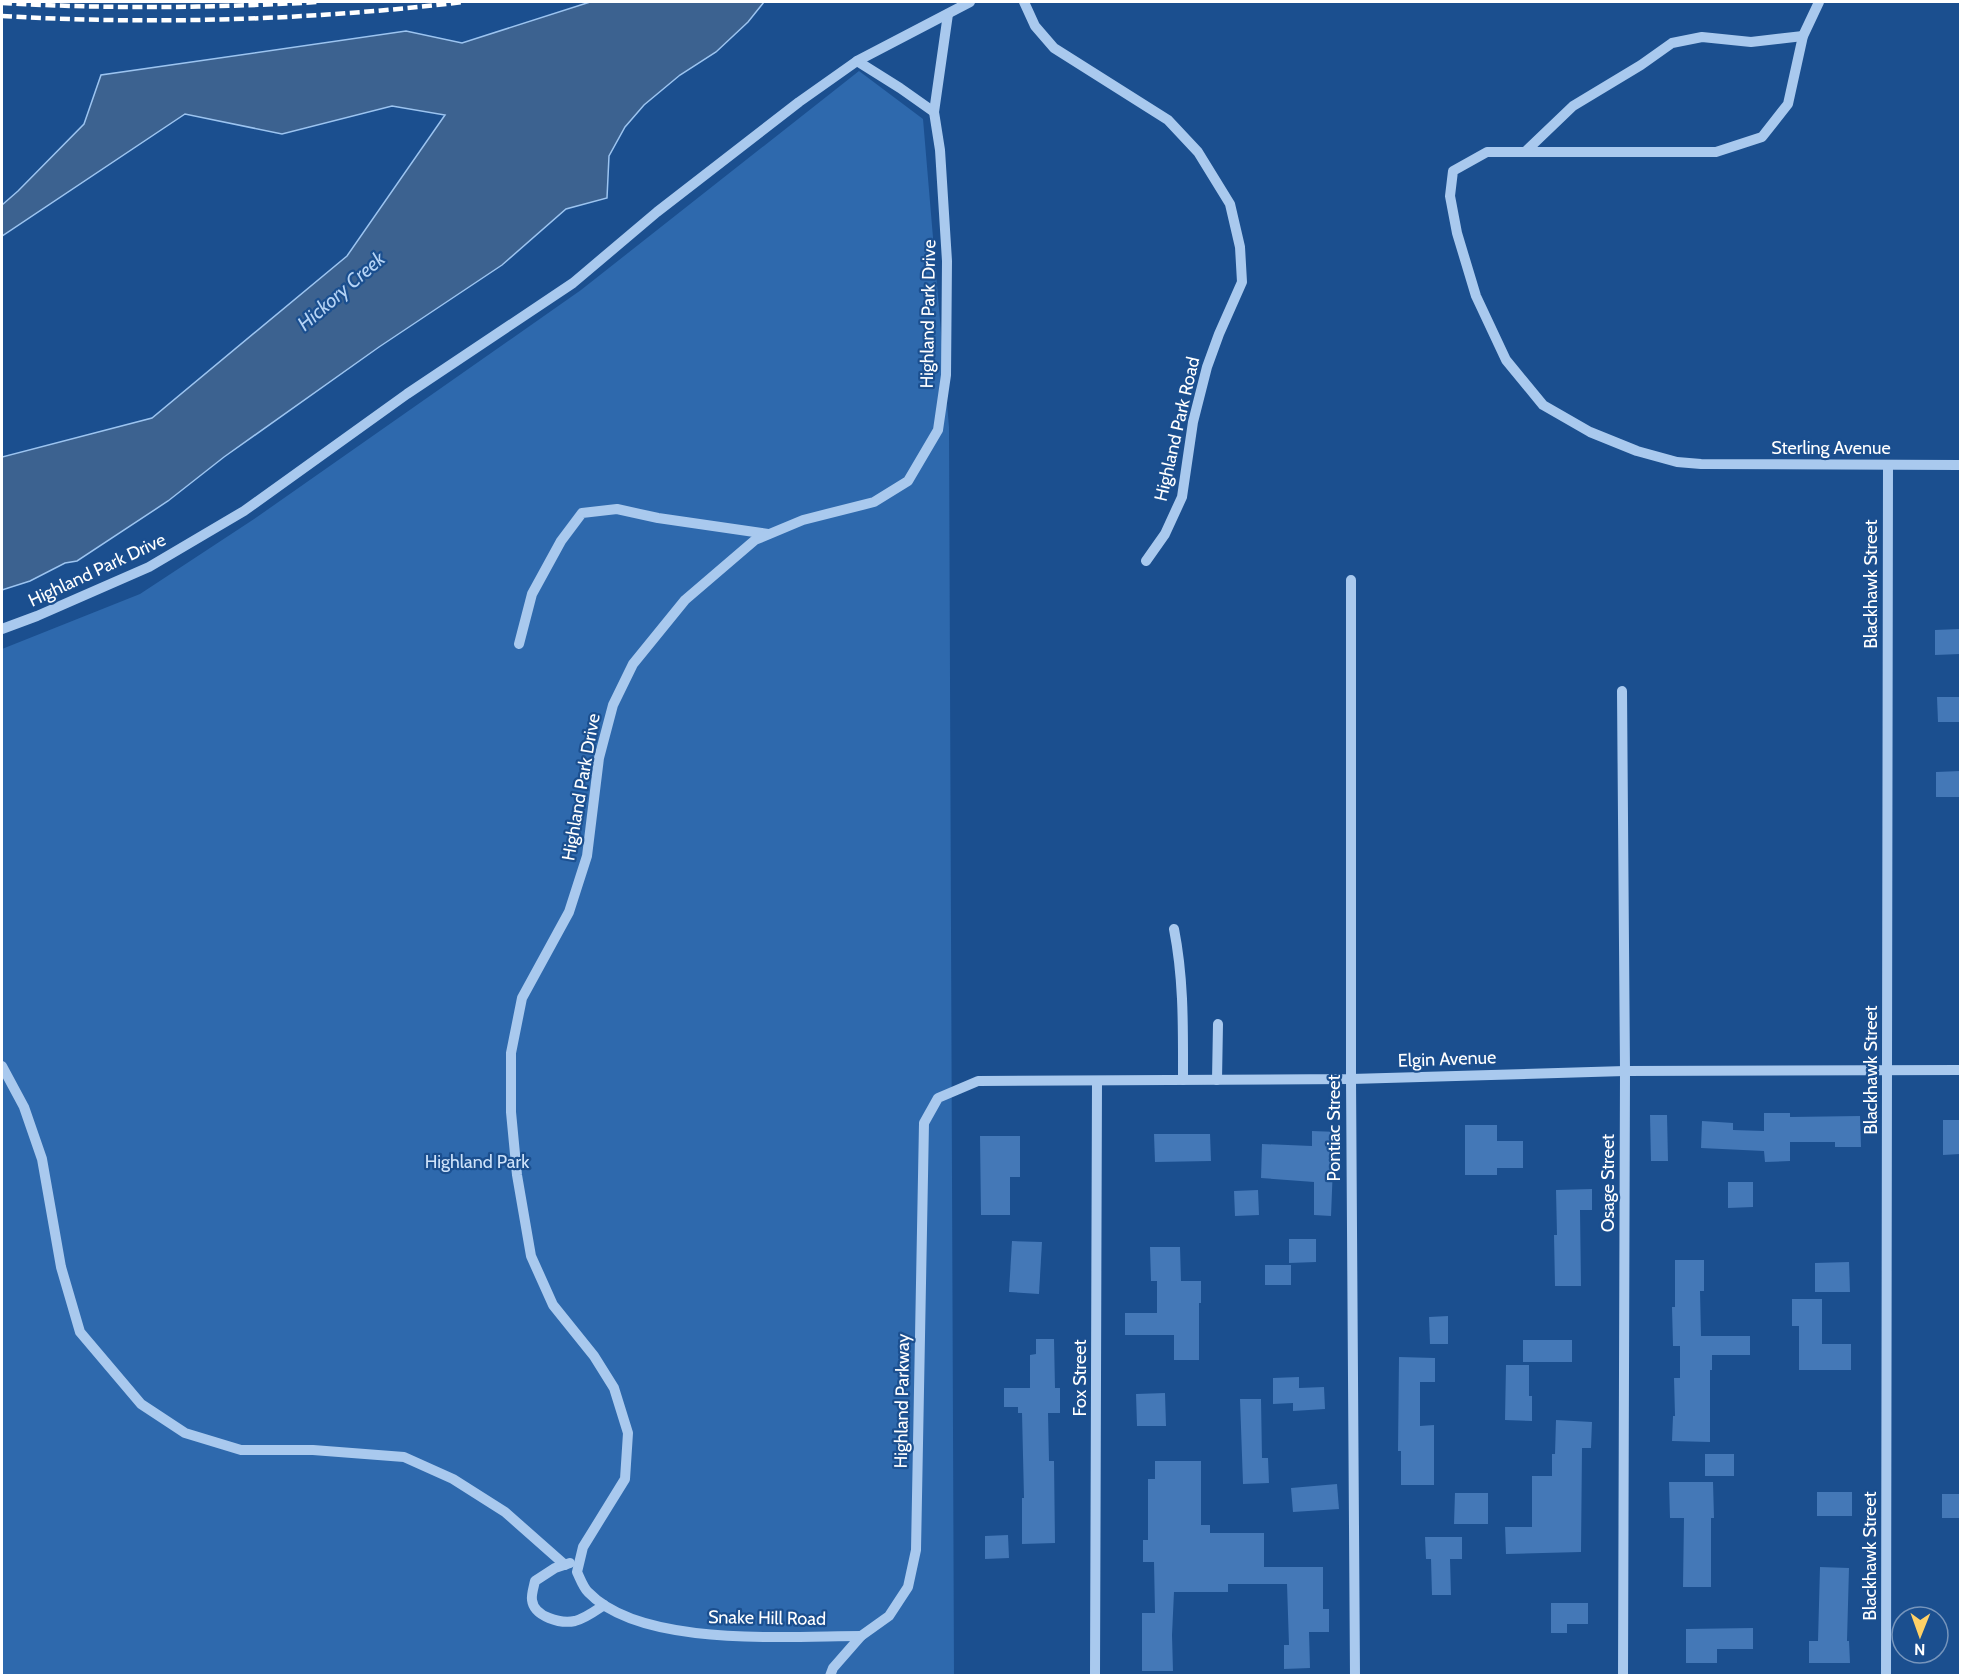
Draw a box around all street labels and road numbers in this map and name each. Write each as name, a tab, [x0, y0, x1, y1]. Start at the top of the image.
street label: Highland Park Drive	[916, 239, 940, 389]
street label: Highland Park Road	[1150, 355, 1204, 503]
street label: Sterling Avenue	[1771, 437, 1891, 459]
street label: Blackhawk Street	[1860, 519, 1882, 649]
street label: Highland Park Drive	[25, 529, 169, 611]
street label: Highland Park Drive	[557, 712, 605, 862]
street label: Blackhawk Street	[1860, 1005, 1882, 1135]
street label: Elgin Avenue	[1397, 1046, 1497, 1072]
street label: Pontiac Street	[1323, 1075, 1345, 1181]
street label: Osage Street	[1597, 1134, 1619, 1232]
street label: Highland Parkway	[890, 1333, 914, 1469]
street label: Fox Street	[1069, 1339, 1091, 1417]
street label: Blackhawk Street	[1859, 1491, 1881, 1621]
street label: Snake Hill Road	[708, 1606, 826, 1630]

